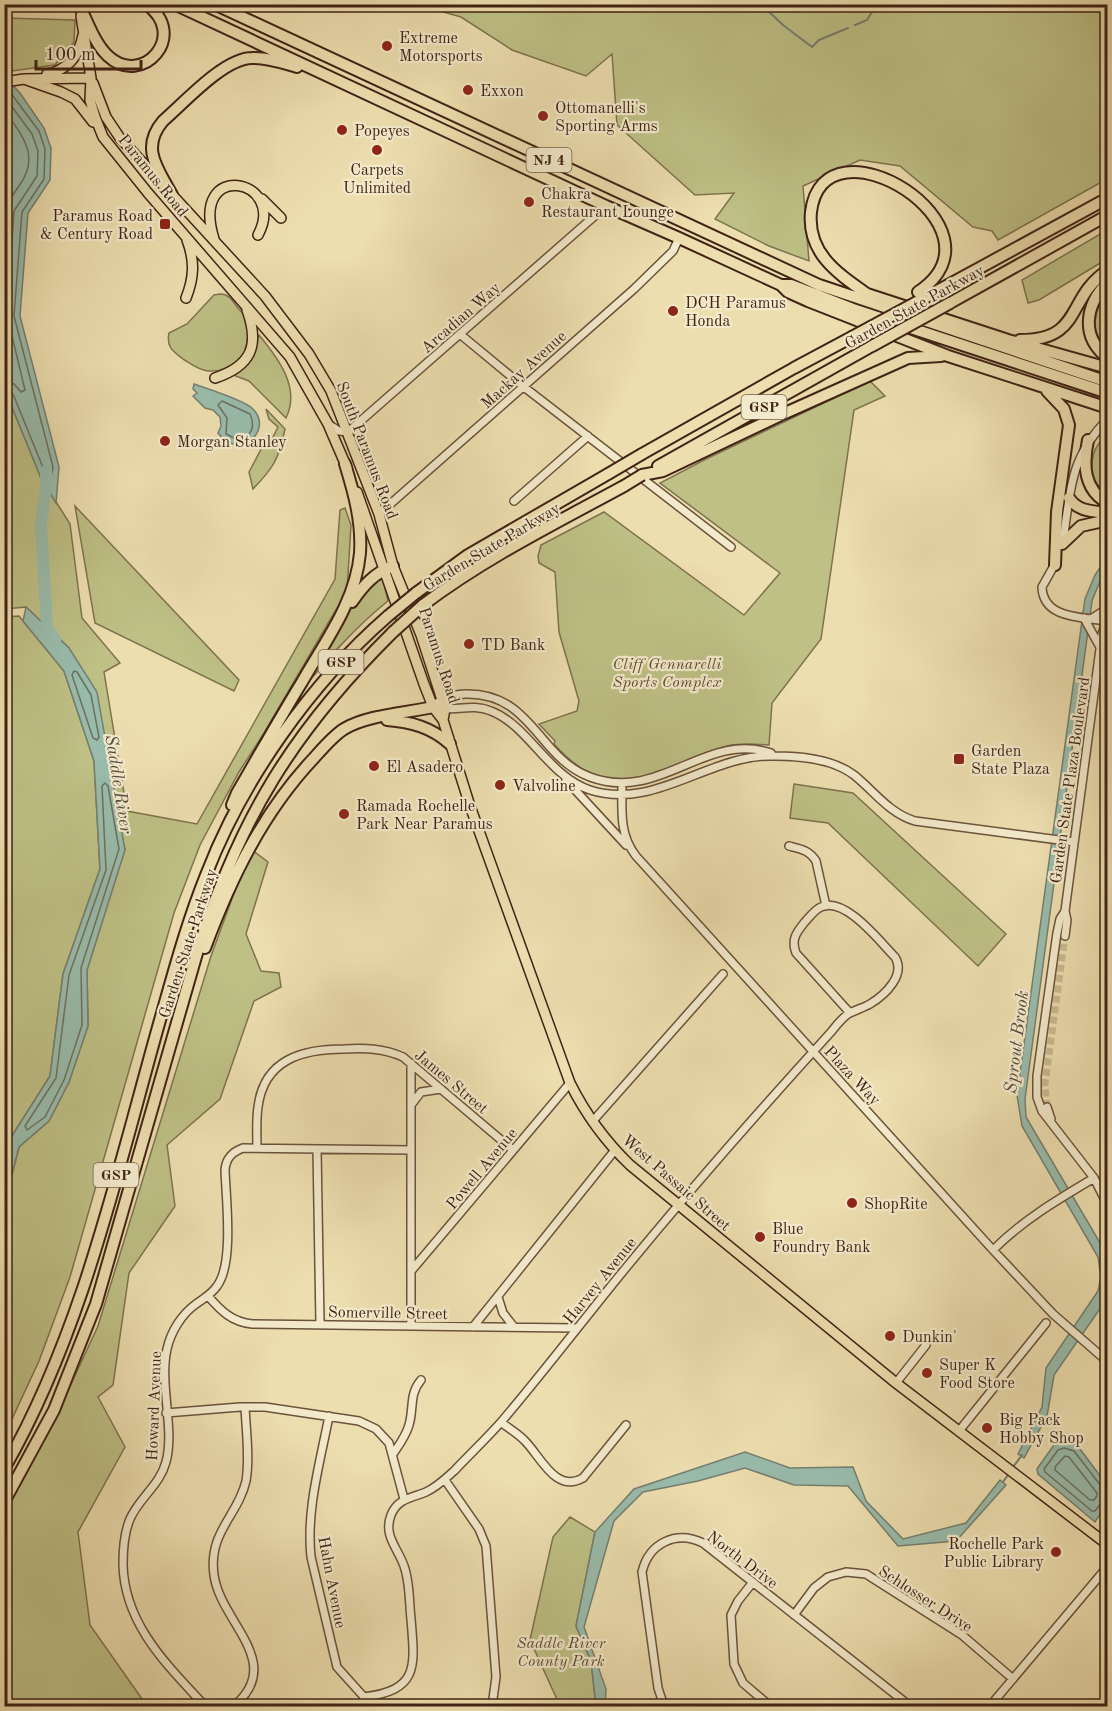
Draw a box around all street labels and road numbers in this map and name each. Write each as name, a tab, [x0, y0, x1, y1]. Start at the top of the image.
street label: Paramus Road	[114, 132, 190, 220]
road number: NJ 4	[526, 148, 572, 172]
street label: Garden State Parkway	[843, 263, 988, 353]
street label: Arcadian Way	[419, 280, 504, 357]
street label: Mackay Avenue	[479, 328, 570, 413]
street label: South Paramus Road	[332, 380, 400, 522]
road number: GSP	[742, 395, 786, 419]
street label: Garden State Parkway	[421, 500, 564, 595]
street label: Paramus Road	[415, 605, 461, 706]
road number: GSP	[318, 650, 364, 674]
street label: Garden State Plaza Boulevard	[1049, 676, 1093, 884]
street label: Garden State Parkway	[157, 866, 221, 1021]
street label: Plaza Way	[820, 1044, 883, 1109]
street label: James Street	[411, 1047, 491, 1118]
street label: Powell Avenue	[444, 1126, 521, 1213]
street label: West Passaic Street	[618, 1132, 733, 1235]
road number: GSP	[94, 1163, 138, 1187]
street label: Harvey Avenue	[561, 1235, 640, 1327]
street label: Somerville Street	[328, 1305, 449, 1323]
street label: Howard Avenue	[145, 1351, 165, 1461]
street label: North Drive	[703, 1529, 780, 1592]
street label: Hahn Avenue	[314, 1535, 348, 1630]
street label: Schlosser Drive	[875, 1563, 975, 1636]

